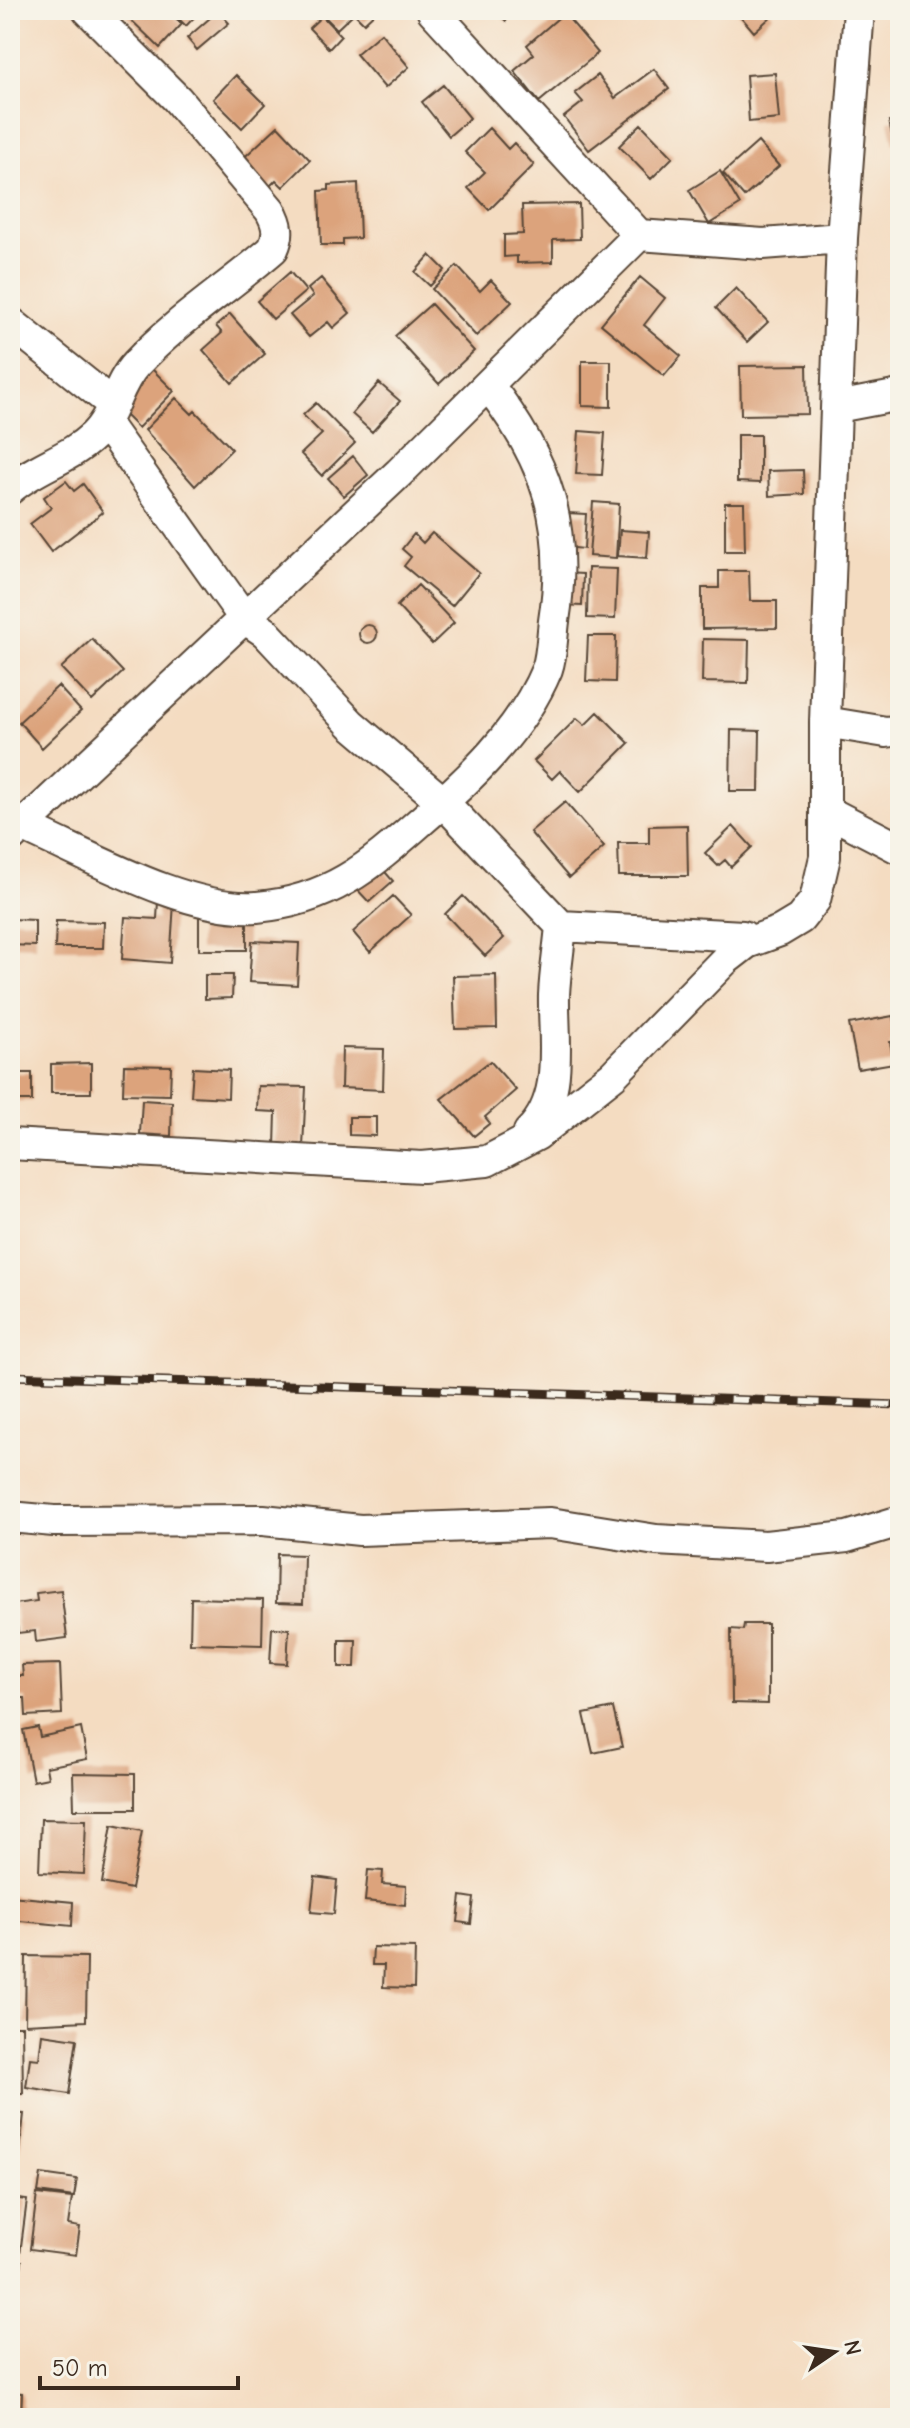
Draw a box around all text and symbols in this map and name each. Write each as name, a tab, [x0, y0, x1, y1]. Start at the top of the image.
north arrow	[794, 2312, 874, 2392]
text: N	[838, 2338, 867, 2358]
scale bar	[40, 2340, 238, 2390]
text: 50 m	[52, 2354, 108, 2382]

